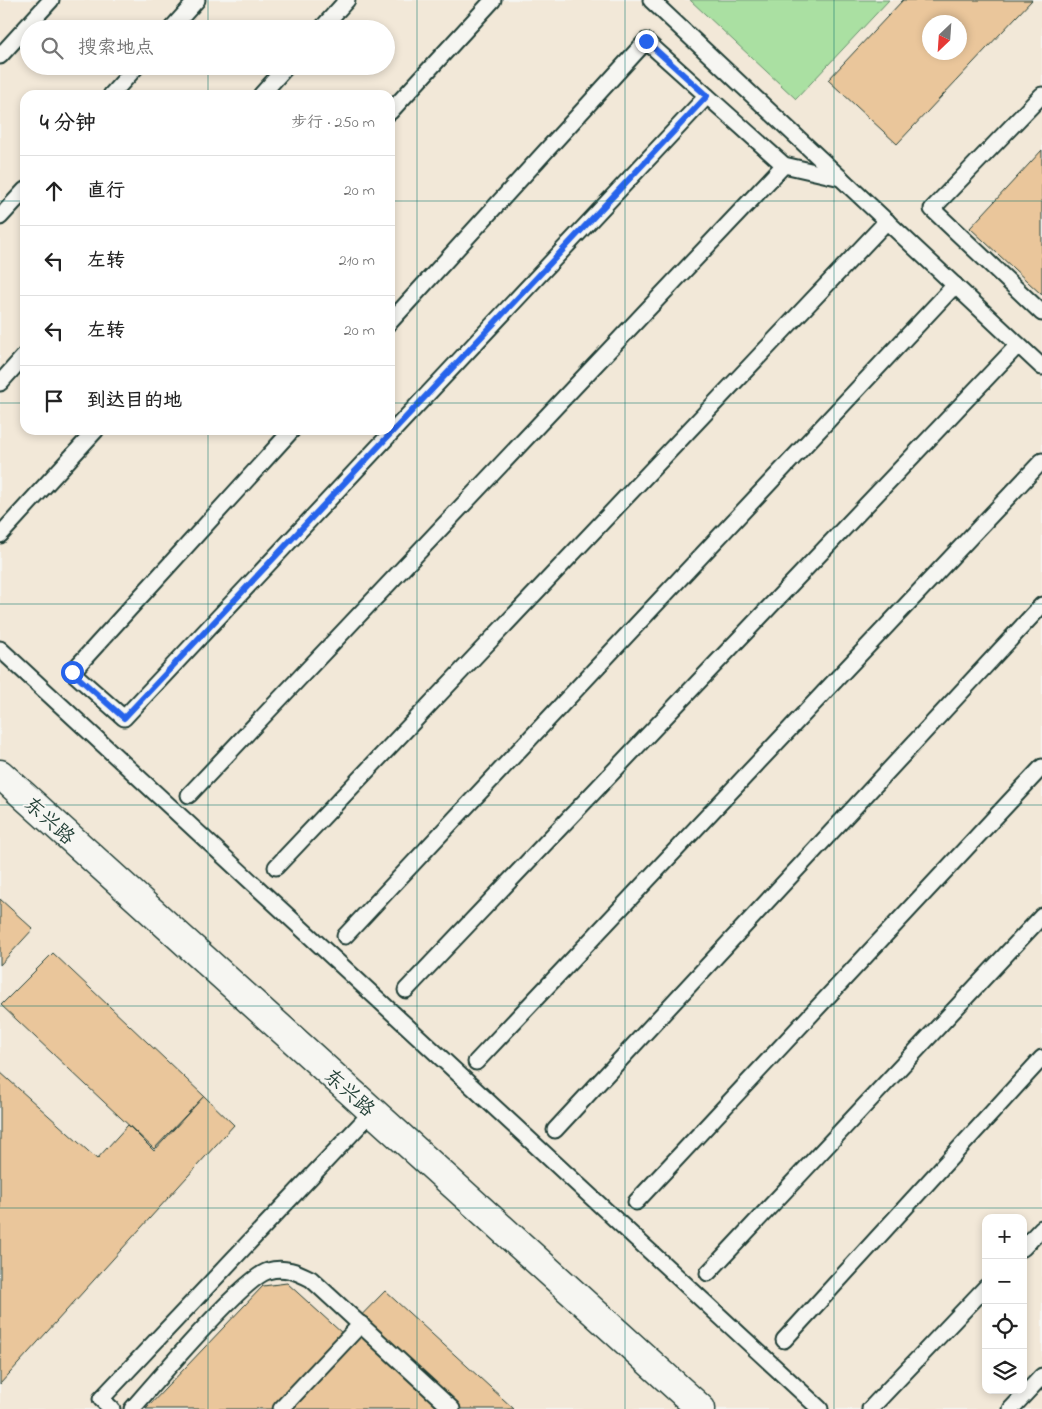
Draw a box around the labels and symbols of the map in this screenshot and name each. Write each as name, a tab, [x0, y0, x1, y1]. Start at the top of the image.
north arrow	[922, 15, 967, 60]
route end	[635, 30, 658, 53]
route start	[61, 661, 84, 684]
street label: 东兴路	[16, 791, 81, 853]
street label: 东兴路	[316, 1063, 381, 1125]

